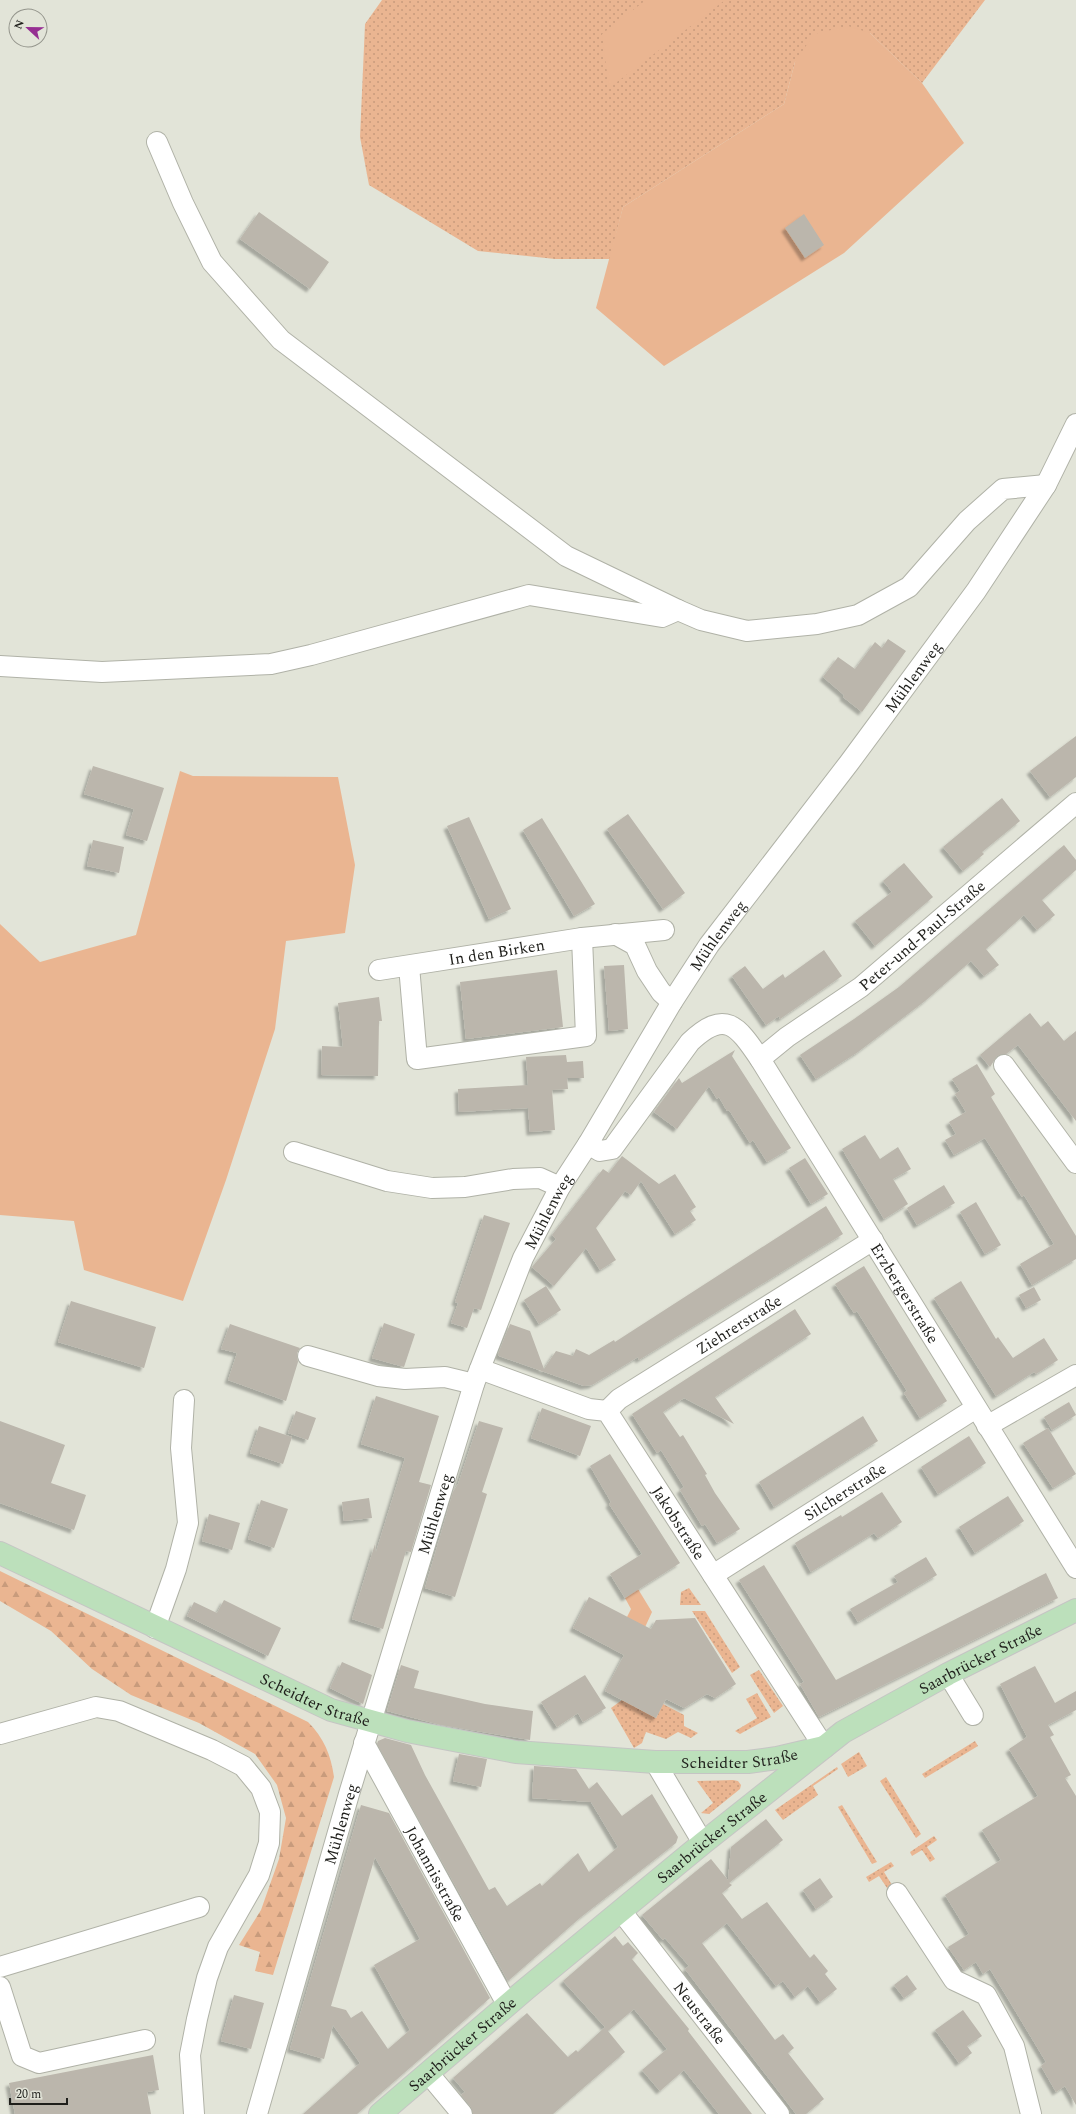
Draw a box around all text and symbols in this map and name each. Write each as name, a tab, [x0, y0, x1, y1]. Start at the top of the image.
north arrow	[8, 8, 48, 48]
text: N	[10, 17, 29, 32]
street label: Mühlenweg	[879, 636, 948, 718]
street label: Peter-und-Paul-Straße	[854, 875, 991, 997]
street label: Mühlenweg	[684, 895, 753, 976]
street label: In den Birken	[447, 933, 547, 972]
street label: Mühlenweg	[518, 1168, 579, 1254]
street label: Erzbergerstraße	[864, 1239, 945, 1348]
street label: Ziehrerstraße	[691, 1289, 787, 1361]
street label: Silcherstraße	[799, 1457, 891, 1527]
street label: Mühlenweg	[412, 1470, 459, 1558]
street label: Jakobstraße	[645, 1481, 711, 1565]
street label: Saarbrücker Straße	[915, 1618, 1047, 1701]
street label: Scheidter Straße	[256, 1667, 373, 1733]
street label: Scheidter Straße	[681, 1743, 800, 1775]
street label: Mühlenweg	[318, 1780, 365, 1868]
street label: Saarbrücker Straße	[652, 1786, 772, 1890]
street label: Johannisstraße	[399, 1822, 471, 1927]
street label: Neustraße	[667, 1977, 732, 2050]
street label: Saarbrücker Straße	[403, 1991, 522, 2098]
scale bar	[10, 2080, 67, 2106]
text: 20 m	[16, 2085, 41, 2104]

